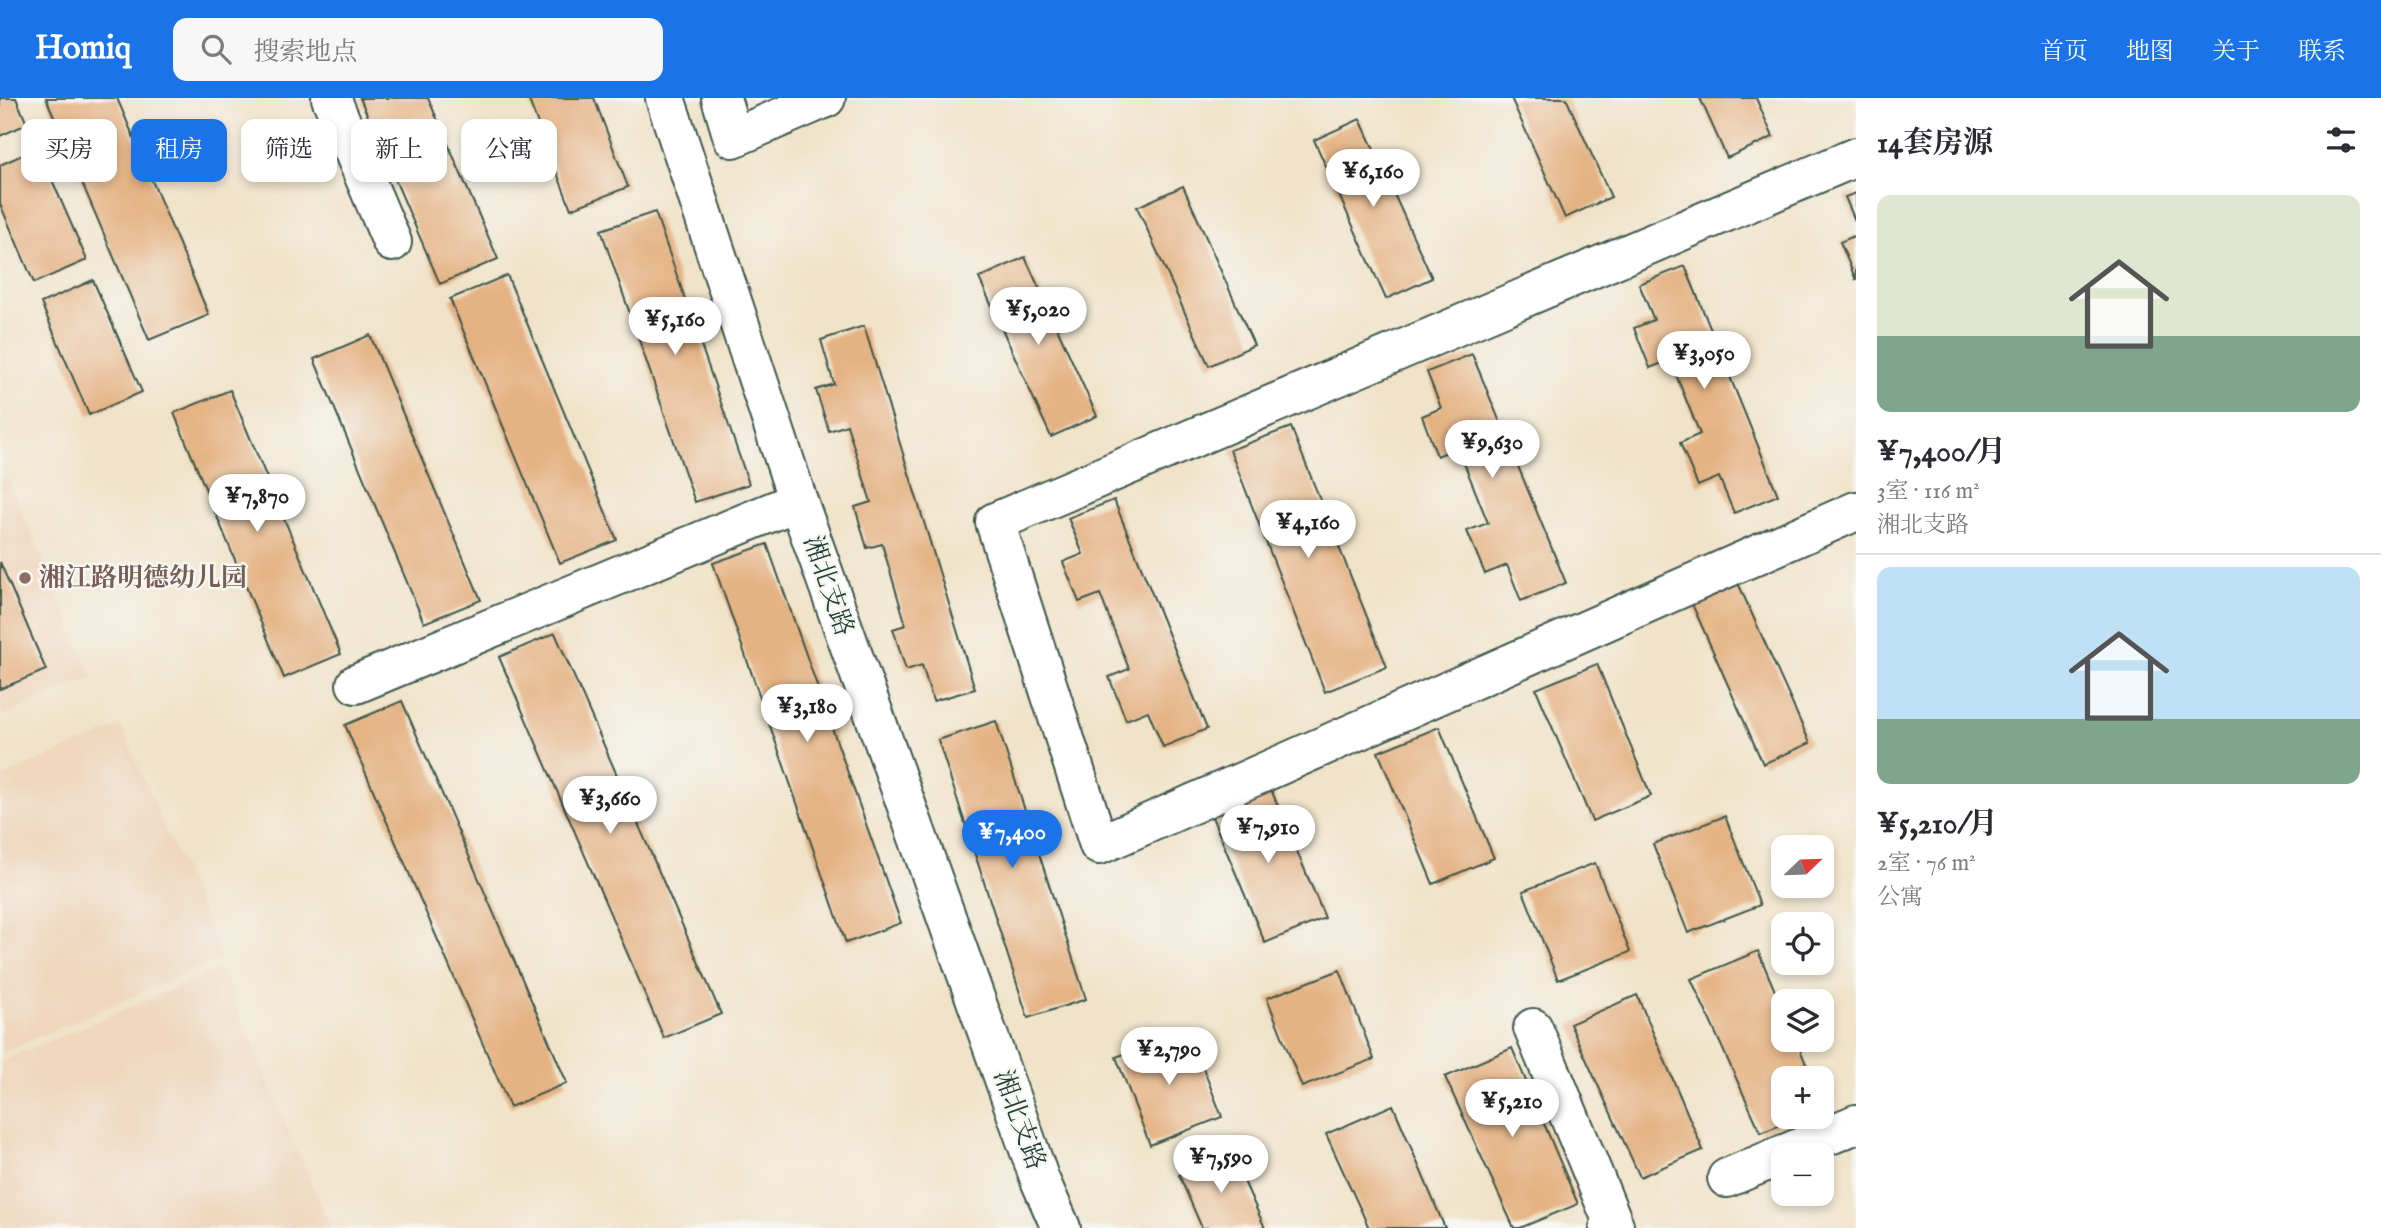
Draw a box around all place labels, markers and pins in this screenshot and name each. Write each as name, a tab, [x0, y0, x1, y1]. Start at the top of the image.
pin: ¥6,160	[1316, 150, 1430, 209]
pin: ¥5,020	[981, 288, 1095, 347]
pin: ¥5,160	[618, 298, 732, 357]
pin: ¥3,050	[1647, 331, 1761, 391]
pin: ¥9,630	[1435, 420, 1549, 480]
pin: ¥7,870	[200, 474, 314, 534]
pin: ¥4,160	[1251, 500, 1365, 560]
place label: 湘江路明德幼儿园	[39, 562, 247, 595]
marker: 湘江路明德幼儿园	[17, 570, 33, 586]
pin: ¥3,180	[750, 684, 864, 744]
pin: ¥3,660	[553, 776, 667, 836]
pin: ¥7,910	[1211, 806, 1325, 865]
pin: ¥7,400	[955, 810, 1069, 870]
pin: ¥2,790	[1112, 1028, 1226, 1087]
pin: ¥5,210	[1455, 1080, 1569, 1139]
pin: ¥7,590	[1164, 1136, 1278, 1195]

